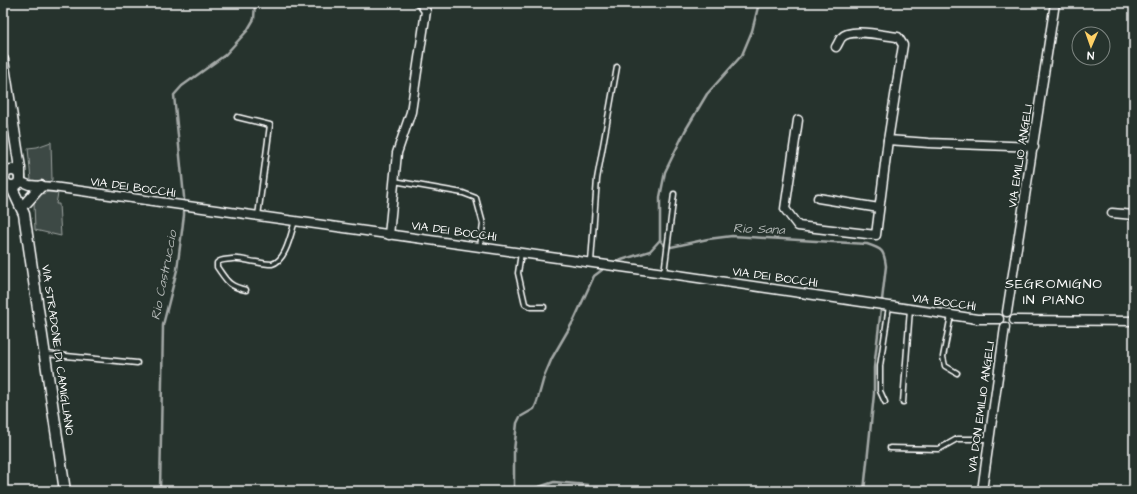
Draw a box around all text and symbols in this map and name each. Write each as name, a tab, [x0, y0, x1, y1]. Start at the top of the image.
north arrow	[1071, 26, 1111, 66]
text: N	[1087, 48, 1094, 63]
street label: VIA EMILIO ANGELI	[1004, 103, 1037, 209]
street label: VIA DEI BOCCHI	[89, 173, 177, 202]
street label: VIA DEI BOCCHI	[410, 217, 498, 246]
water label: Rio Sana	[733, 219, 787, 239]
water label: Rio Castruccio	[146, 227, 182, 322]
street label: VIA STRADONE DI CAMIGLIANO	[37, 263, 78, 437]
street label: VIA DEI BOCCHI	[731, 263, 819, 292]
district label: SEGROMIGNO IN PIANO	[1005, 274, 1103, 310]
street label: VIA BOCCHI	[911, 290, 977, 315]
street label: VIA DON EMILIO ANGELI	[964, 340, 999, 474]

